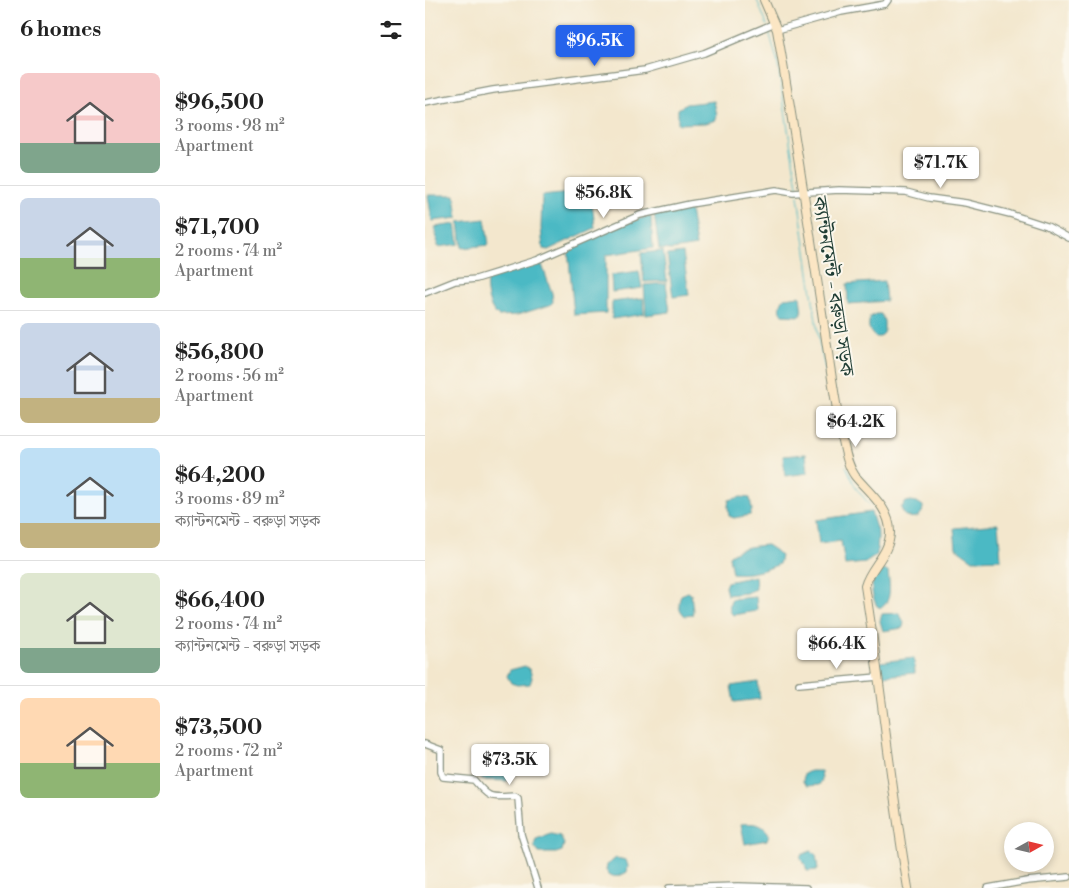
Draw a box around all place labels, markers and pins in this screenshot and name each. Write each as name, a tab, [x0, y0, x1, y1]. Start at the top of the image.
pin: $96.5K	[554, 24, 636, 67]
pin: $71.7K	[900, 146, 982, 189]
pin: $56.8K	[563, 176, 645, 219]
pin: $64.2K	[815, 406, 897, 448]
pin: $66.4K	[796, 628, 878, 670]
pin: $73.5K	[469, 744, 551, 786]

